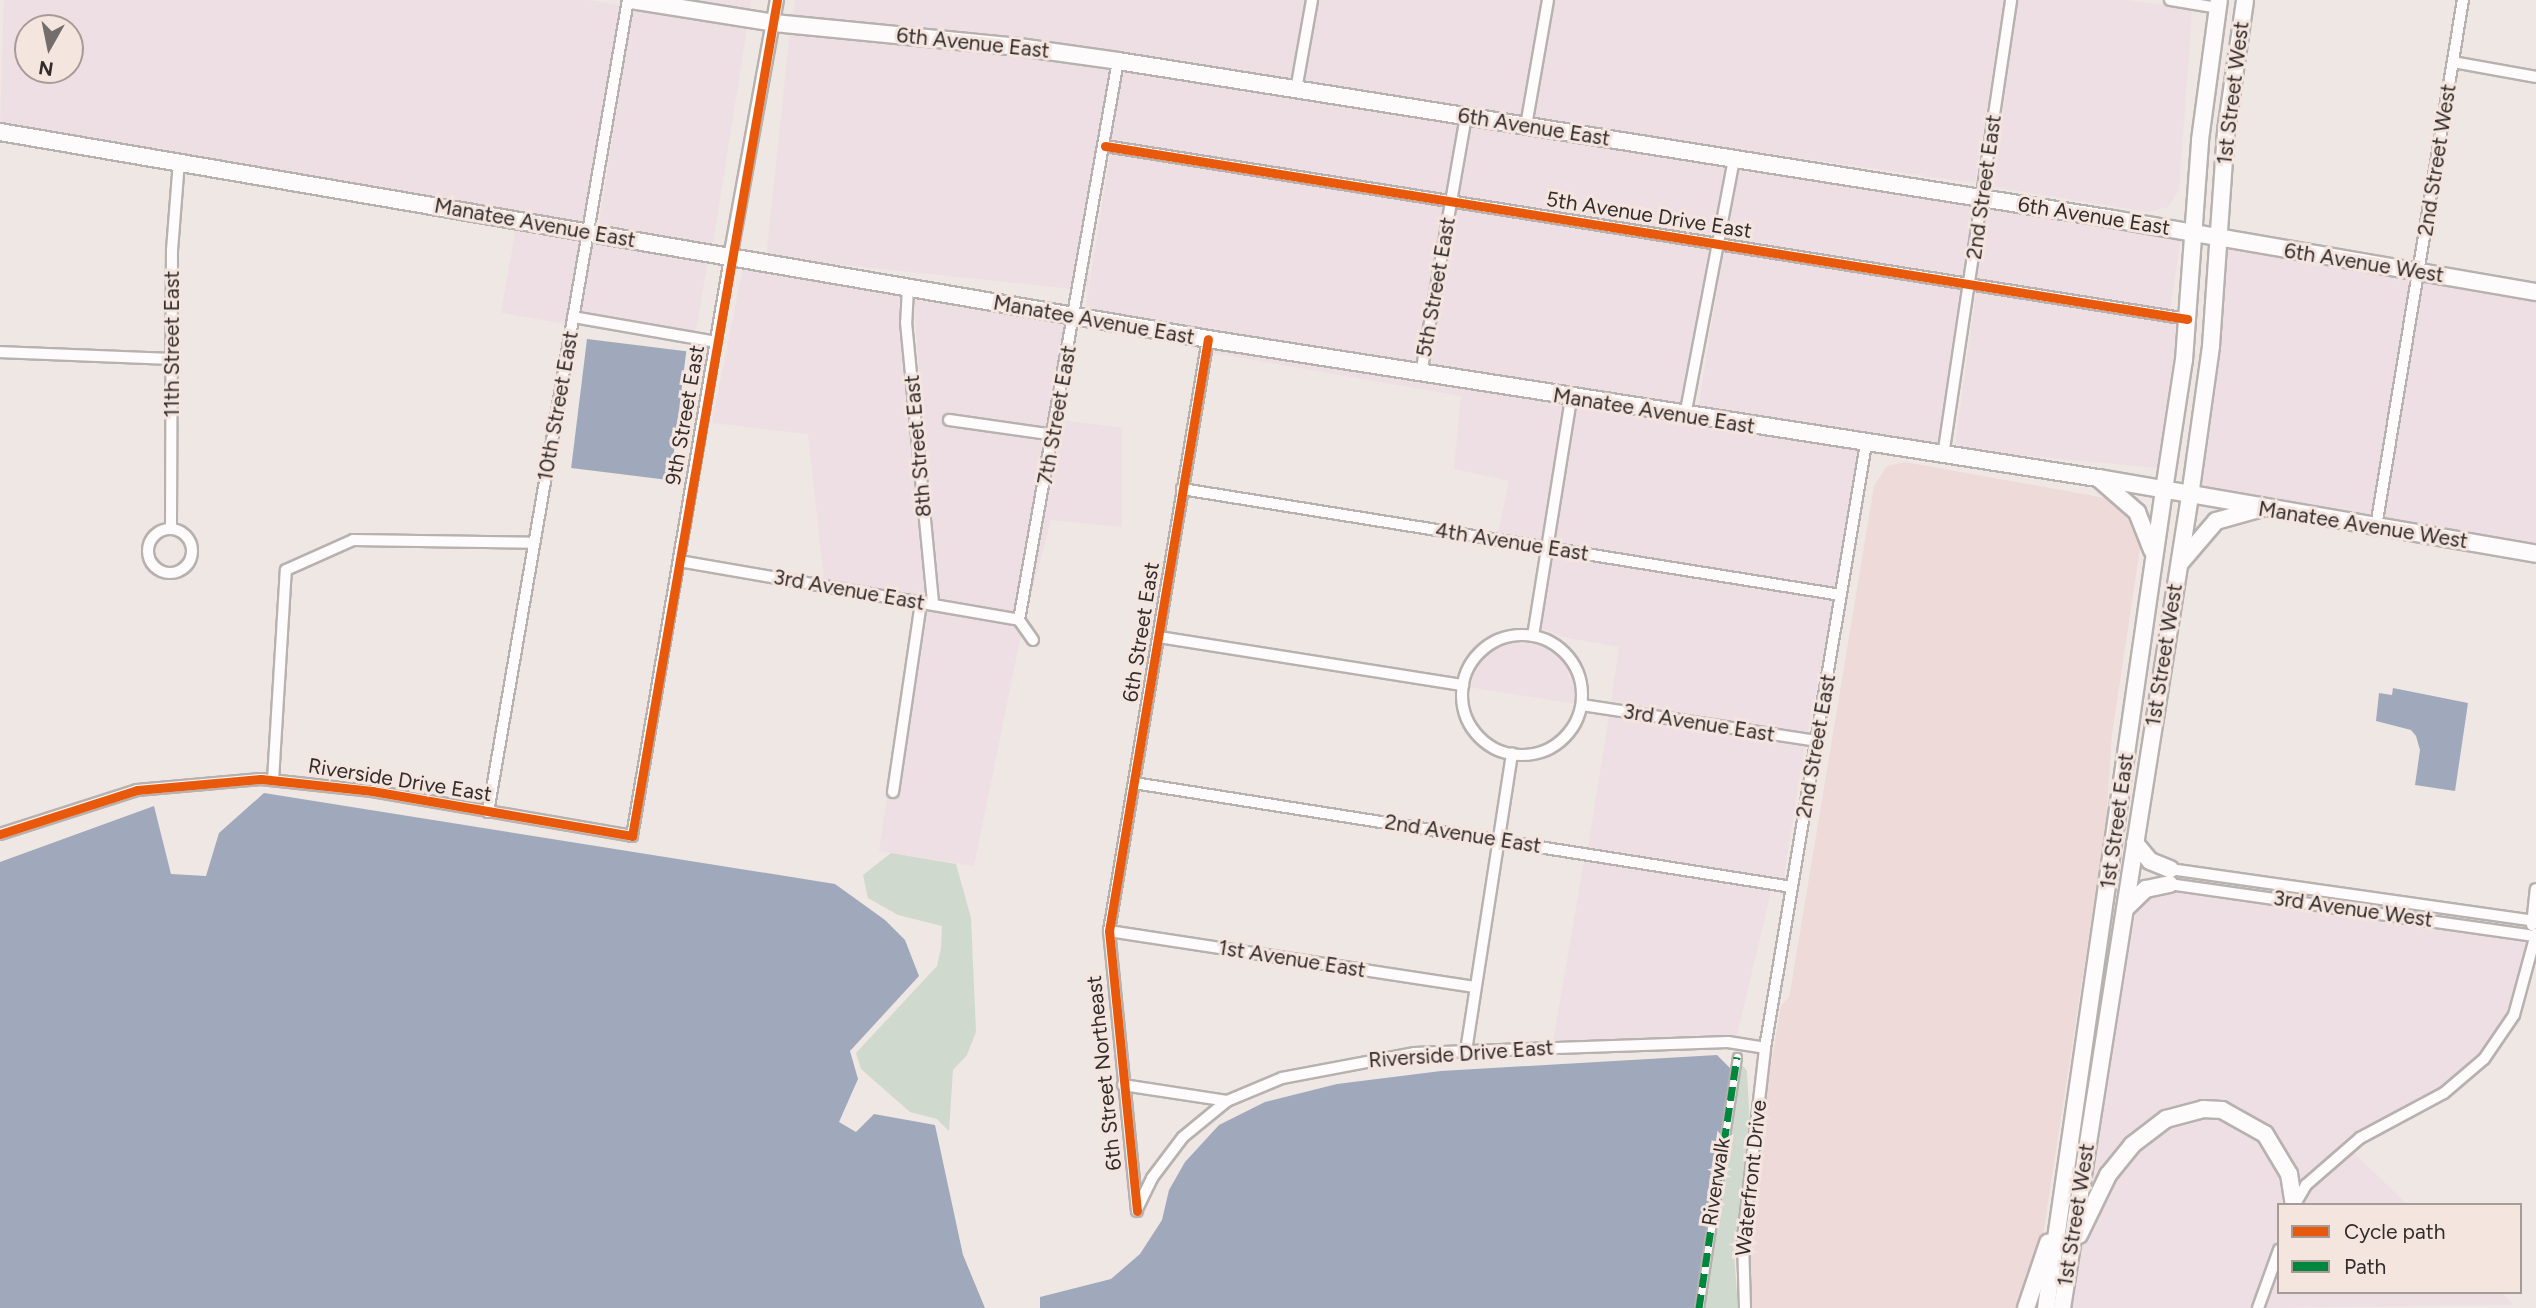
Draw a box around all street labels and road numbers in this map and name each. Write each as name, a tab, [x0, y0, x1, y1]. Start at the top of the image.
street label: 1st Street West	[2212, 20, 2254, 166]
street label: 6th Avenue East	[895, 22, 1051, 64]
street label: 2nd Street West	[2413, 82, 2461, 238]
street label: 6th Avenue East	[1456, 103, 1612, 151]
street label: 2nd Street East	[1961, 113, 2007, 261]
street label: 5th Avenue Drive East	[1544, 186, 1754, 244]
street label: 6th Avenue East	[2016, 192, 2172, 240]
street label: Manatee Avenue East	[432, 193, 638, 253]
street label: 5th Street East	[1411, 215, 1461, 359]
street label: 6th Avenue West	[2282, 238, 2446, 288]
street label: 11th Street East	[159, 270, 185, 418]
street label: Manatee Avenue East	[991, 290, 1197, 350]
street label: 10th Street East	[532, 329, 584, 483]
street label: 9th Street East	[660, 343, 710, 487]
street label: 7th Street East	[1032, 343, 1082, 487]
street label: 8th Street East	[899, 374, 937, 518]
street label: Manatee Avenue East	[1551, 383, 1757, 439]
street label: Manatee Avenue West	[2257, 496, 2469, 554]
street label: 4th Avenue East	[1434, 517, 1590, 567]
street label: 6th Street East	[1117, 560, 1165, 704]
street label: 3rd Avenue East	[771, 564, 927, 616]
street label: 1st Street West	[2140, 582, 2188, 728]
street label: 2nd Street East	[1791, 672, 1841, 820]
street label: 3rd Avenue East	[1621, 699, 1777, 747]
street label: 1st Street East	[2095, 752, 2139, 890]
street label: Riverside Drive East	[306, 753, 494, 807]
street label: 2nd Avenue East	[1383, 809, 1543, 859]
street label: 3rd Avenue West	[2272, 885, 2434, 933]
street label: 1st Avenue East	[1217, 935, 1367, 983]
street label: 6th Street Northeast	[1081, 974, 1127, 1172]
street label: Riverside Drive East	[1368, 1035, 1554, 1073]
street label: Waterfront Drive	[1730, 1099, 1772, 1257]
street label: Riverwalk	[1697, 1136, 1735, 1228]
street label: 1st Street West	[2052, 1142, 2100, 1288]

